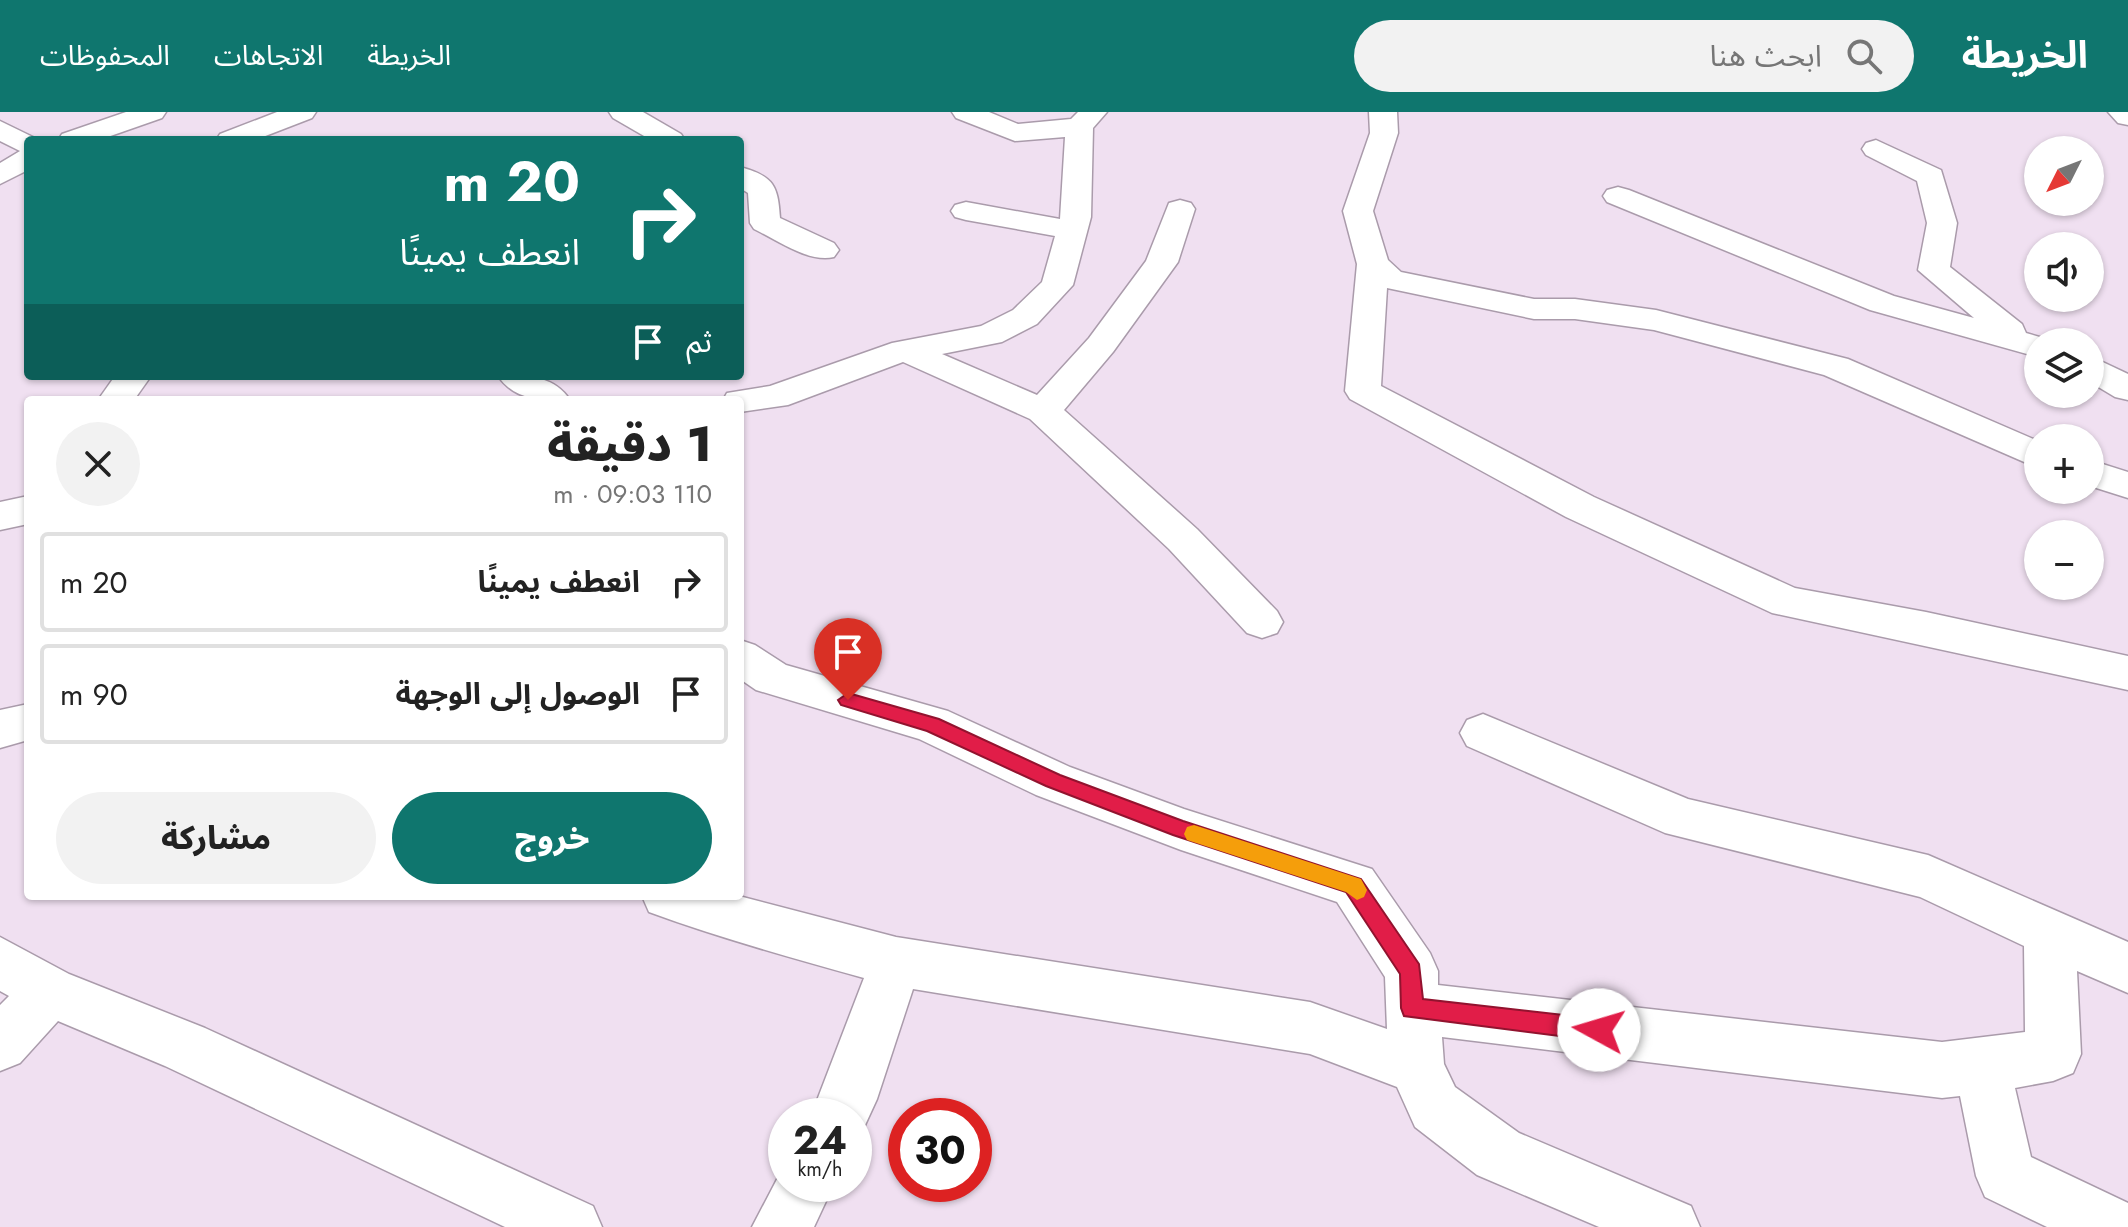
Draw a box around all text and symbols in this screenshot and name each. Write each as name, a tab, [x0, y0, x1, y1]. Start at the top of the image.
search box	[1354, 20, 1914, 92]
text: الخريطة	[1962, 27, 2088, 82]
text: ابحث هنا	[1709, 34, 1822, 77]
icon: search	[1842, 34, 1886, 78]
text: المحفوظات	[40, 35, 170, 76]
text: الاتجاهات	[214, 35, 323, 76]
text: الخريطة	[367, 35, 451, 76]
north arrow	[2024, 136, 2104, 216]
map controls	[2024, 136, 2104, 600]
text: 20 m	[443, 141, 580, 222]
icon: right	[608, 168, 712, 272]
text: انعطف يمينًا	[399, 226, 580, 278]
button: sound	[2024, 232, 2104, 312]
icon: arrive	[626, 320, 670, 364]
text: ثم	[686, 320, 712, 363]
button: layers	[2024, 328, 2104, 408]
text: 1 دقيقة	[547, 410, 712, 479]
button: close	[56, 422, 140, 506]
button: +	[2024, 424, 2104, 504]
text: 110 m · 09:03	[553, 475, 712, 513]
button: −	[2024, 520, 2104, 600]
text: انعطف يمينًا	[478, 560, 640, 603]
icon: right	[664, 560, 708, 604]
text: 20 m	[60, 561, 127, 604]
pin	[814, 618, 882, 700]
icon: arrive	[826, 630, 870, 674]
text: الوصول إلى الوجهة	[395, 672, 640, 715]
icon: arrive	[664, 672, 708, 716]
text: 90 m	[60, 673, 128, 716]
button: مشاركة	[56, 792, 376, 884]
button: خروج	[392, 792, 712, 884]
position arrow	[1557, 988, 1641, 1072]
speed limit sign: 30	[888, 1098, 992, 1202]
text: 24	[793, 1111, 847, 1169]
text: km/h	[797, 1155, 843, 1184]

